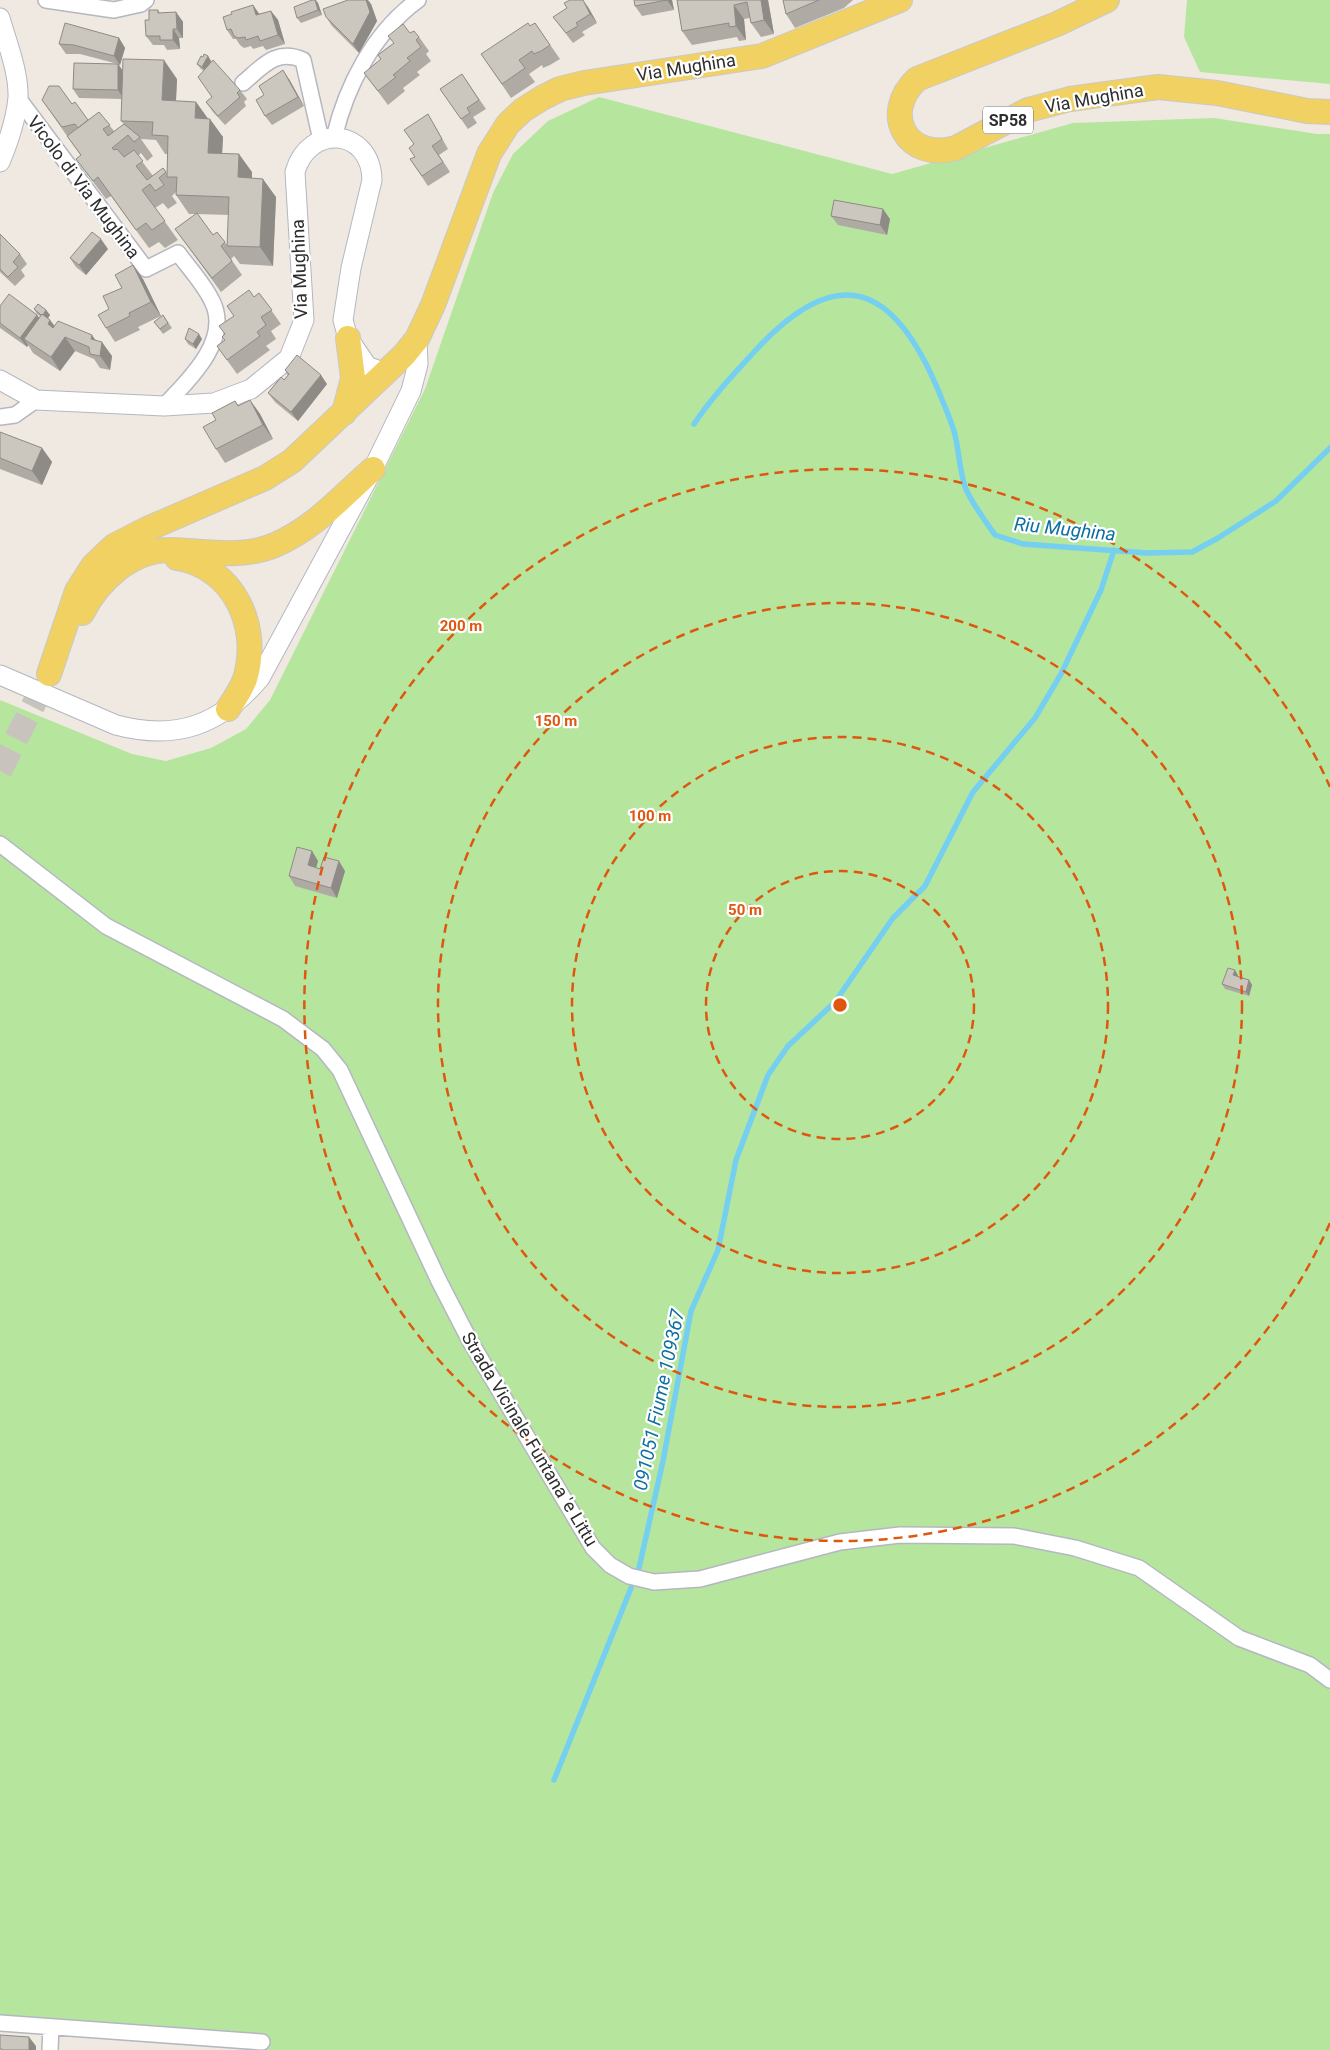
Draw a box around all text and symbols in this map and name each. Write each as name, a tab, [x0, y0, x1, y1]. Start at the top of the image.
street label: Via Mughina	[635, 49, 737, 85]
street label: Via Mughina	[1043, 79, 1145, 117]
road number: SP58	[983, 106, 1033, 134]
street label: Vicolo di Via Mughina	[23, 111, 145, 263]
street label: Via Mughina	[287, 219, 311, 319]
water label: Riu Mughina	[1013, 512, 1117, 546]
text: 200 m	[440, 617, 482, 635]
text: 150 m	[535, 712, 577, 730]
text: 100 m	[629, 807, 671, 825]
text: 50 m	[728, 901, 762, 919]
centre of rings	[831, 996, 849, 1014]
water label: 091051 Fiume 109367	[629, 1307, 690, 1493]
street label: Strada Vicinale Funtana 'e Littu	[458, 1328, 602, 1550]

